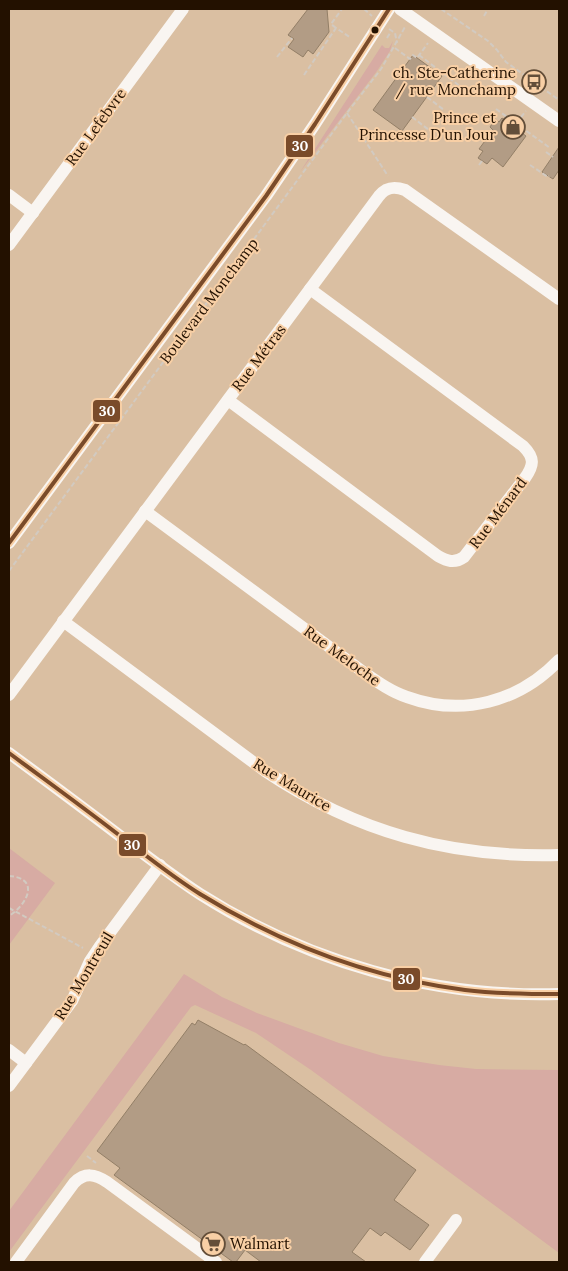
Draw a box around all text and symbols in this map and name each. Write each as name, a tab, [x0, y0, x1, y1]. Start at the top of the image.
unlabelled marker	[370, 25, 380, 35]
place label: ch. Ste-Catherine / rue Monchamp	[393, 63, 516, 100]
bus stop icon: ch. Ste-Catherine / rue Monchamp	[521, 69, 547, 95]
street label: Rue Lefebvre	[61, 84, 130, 169]
place label: Prince et Princesse D'un Jour	[359, 108, 497, 144]
shop icon: Prince et Princesse D'un Jour	[500, 114, 526, 140]
line badge: 30	[285, 134, 314, 158]
text: 30	[292, 137, 308, 155]
street label: Boulevard Monchamp	[155, 234, 262, 367]
street label: Rue Métras	[227, 320, 290, 395]
line badge: 30	[92, 399, 121, 423]
text: 30	[99, 402, 115, 420]
street label: Rue Ménard	[465, 473, 531, 552]
street label: Rue Meloche	[300, 621, 384, 690]
street label: Rue Maurice	[250, 754, 335, 815]
line badge: 30	[118, 833, 147, 857]
text: 30	[124, 836, 140, 854]
street label: Rue Montreuil	[50, 928, 117, 1023]
line badge: 30	[392, 967, 421, 991]
text: 30	[398, 970, 414, 988]
supermarket icon: Walmart	[200, 1231, 226, 1257]
place label: Walmart	[230, 1234, 290, 1253]

